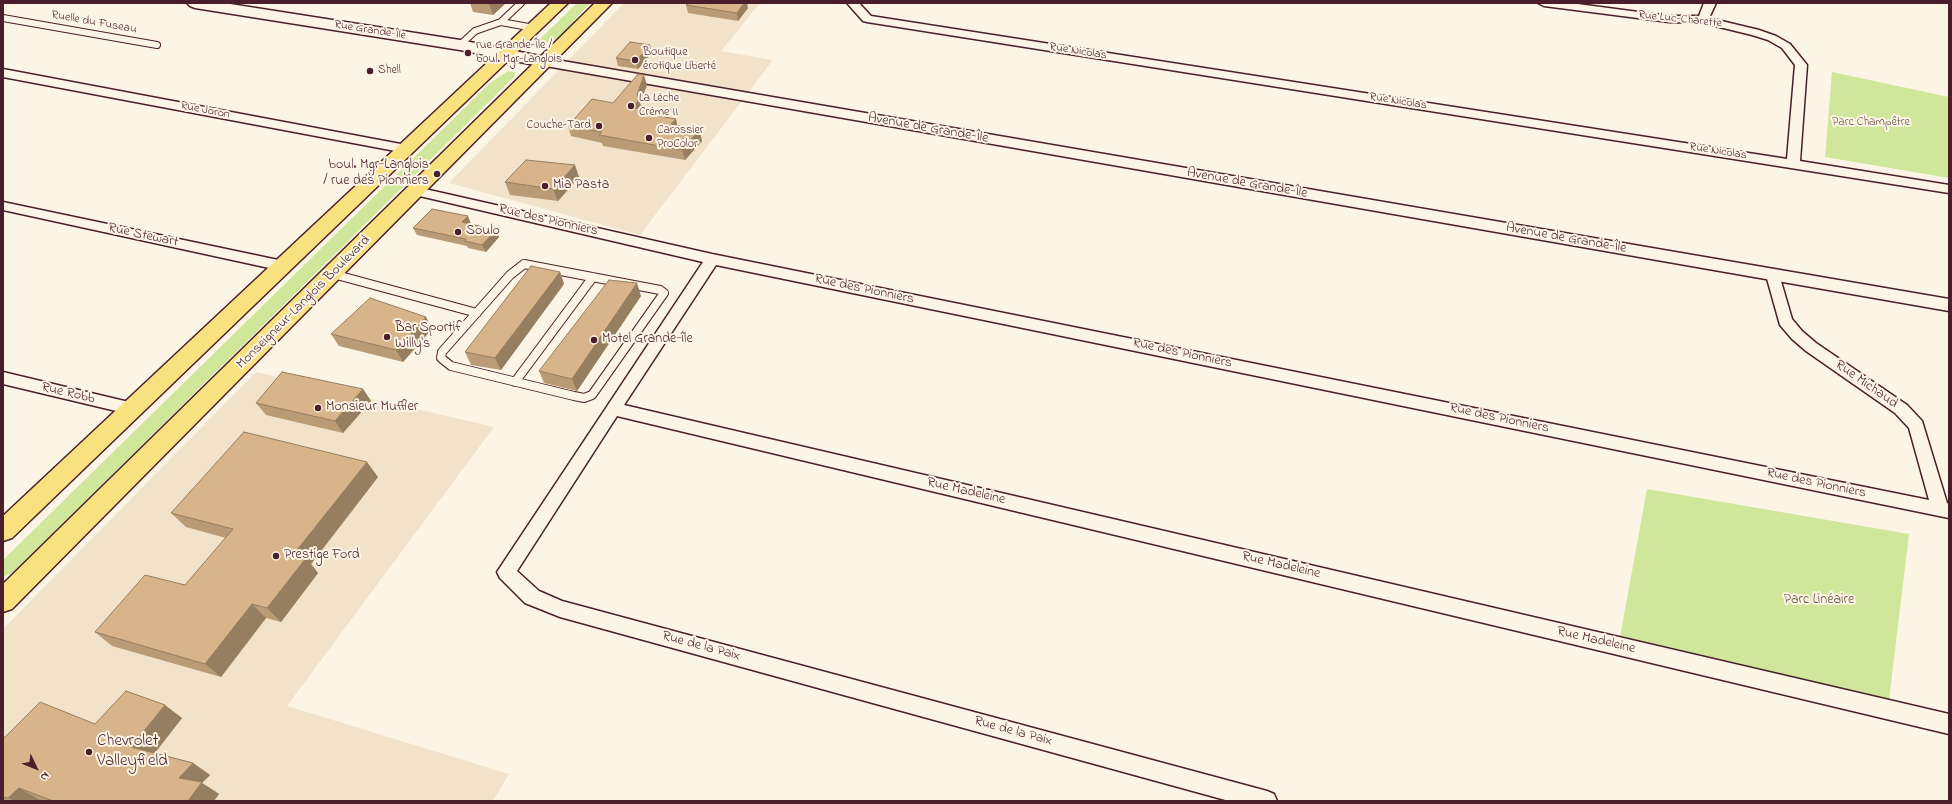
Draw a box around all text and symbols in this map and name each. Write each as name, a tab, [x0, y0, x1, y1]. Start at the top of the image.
street label: Ruelle du Fuseau	[50, 8, 138, 38]
street label: Rue Luc-Charette	[1637, 8, 1723, 32]
street label: Rue Grande-Île	[333, 18, 407, 44]
place label: rue Grande-Île / boul. Mgr-Langlois	[476, 39, 562, 67]
street label: Rue Nicolas	[1048, 40, 1108, 64]
place label: Boutique érotique Liberté	[643, 46, 716, 74]
marker: rue Grande-Île / boul. Mgr-Langlois	[463, 48, 473, 58]
marker: Boutique érotique Liberté	[630, 55, 640, 65]
place label: Shell	[378, 64, 401, 78]
marker: Shell	[365, 66, 375, 76]
street label: Rue Nicolas	[1368, 90, 1428, 114]
place label: La Lèche Crème II	[639, 92, 679, 120]
street label: Rue Joron	[179, 99, 231, 123]
marker: La Lèche Crème II	[626, 101, 636, 111]
street label: Avenue de Grande-Île	[867, 110, 989, 148]
park label: Parc Champêtre	[1832, 116, 1910, 130]
place label: Couche-Tard	[527, 119, 591, 133]
marker: Couche-Tard	[594, 121, 604, 131]
place label: Carossier ProColor	[657, 124, 703, 152]
marker: Carossier ProColor	[644, 133, 654, 143]
street label: Rue Nicolas	[1688, 140, 1748, 164]
place label: boul. Mgr-Langlois / rue des Pionniers	[323, 158, 429, 190]
street label: Avenue de Grande-Île	[1186, 165, 1308, 203]
marker: boul. Mgr-Langlois / rue des Pionniers	[432, 169, 442, 179]
place label: Mia Pasta	[553, 178, 609, 194]
marker: Mia Pasta	[540, 181, 550, 191]
street label: Rue des Pionniers	[497, 201, 599, 241]
street label: Rue Stewart	[106, 220, 180, 252]
street label: Avenue de Grande-Île	[1505, 220, 1627, 258]
place label: Soulo	[466, 224, 500, 240]
marker: Soulo	[453, 227, 463, 237]
street label: Monseigneur-Langlois Boulevard	[234, 233, 374, 373]
street label: Rue des Pionniers	[813, 271, 915, 309]
place label: Bar Sportif Willy's	[395, 321, 462, 354]
marker: Bar Sportif Willy's	[382, 332, 392, 342]
place label: Motel Grande-île	[602, 332, 693, 348]
marker: Motel Grande-île	[589, 335, 599, 345]
street label: Rue des Pionniers	[1131, 335, 1233, 373]
street label: Rue Michaud	[1831, 357, 1901, 413]
street label: Rue Robb	[40, 380, 96, 408]
place label: Monsieur Muffler	[326, 400, 418, 416]
street label: Rue des Pionniers	[1448, 400, 1550, 438]
marker: Monsieur Muffler	[313, 403, 323, 413]
street label: Rue des Pionniers	[1765, 465, 1867, 503]
street label: Rue Madeleine	[925, 475, 1007, 509]
place label: Prestige Ford	[284, 548, 360, 564]
street label: Rue Madeleine	[1240, 549, 1322, 583]
marker: Prestige Ford	[271, 551, 281, 561]
park label: Parc Linéaire	[1784, 593, 1854, 609]
street label: Rue Madeleine	[1555, 624, 1637, 658]
street label: Rue de la Paix	[660, 629, 742, 665]
street label: Rue de la Paix	[972, 714, 1054, 750]
place label: Chevrolet Valleyfield	[97, 732, 168, 772]
marker: Chevrolet Valleyfield	[84, 747, 94, 757]
north arrow	[16, 748, 56, 788]
text: N	[36, 768, 53, 784]

